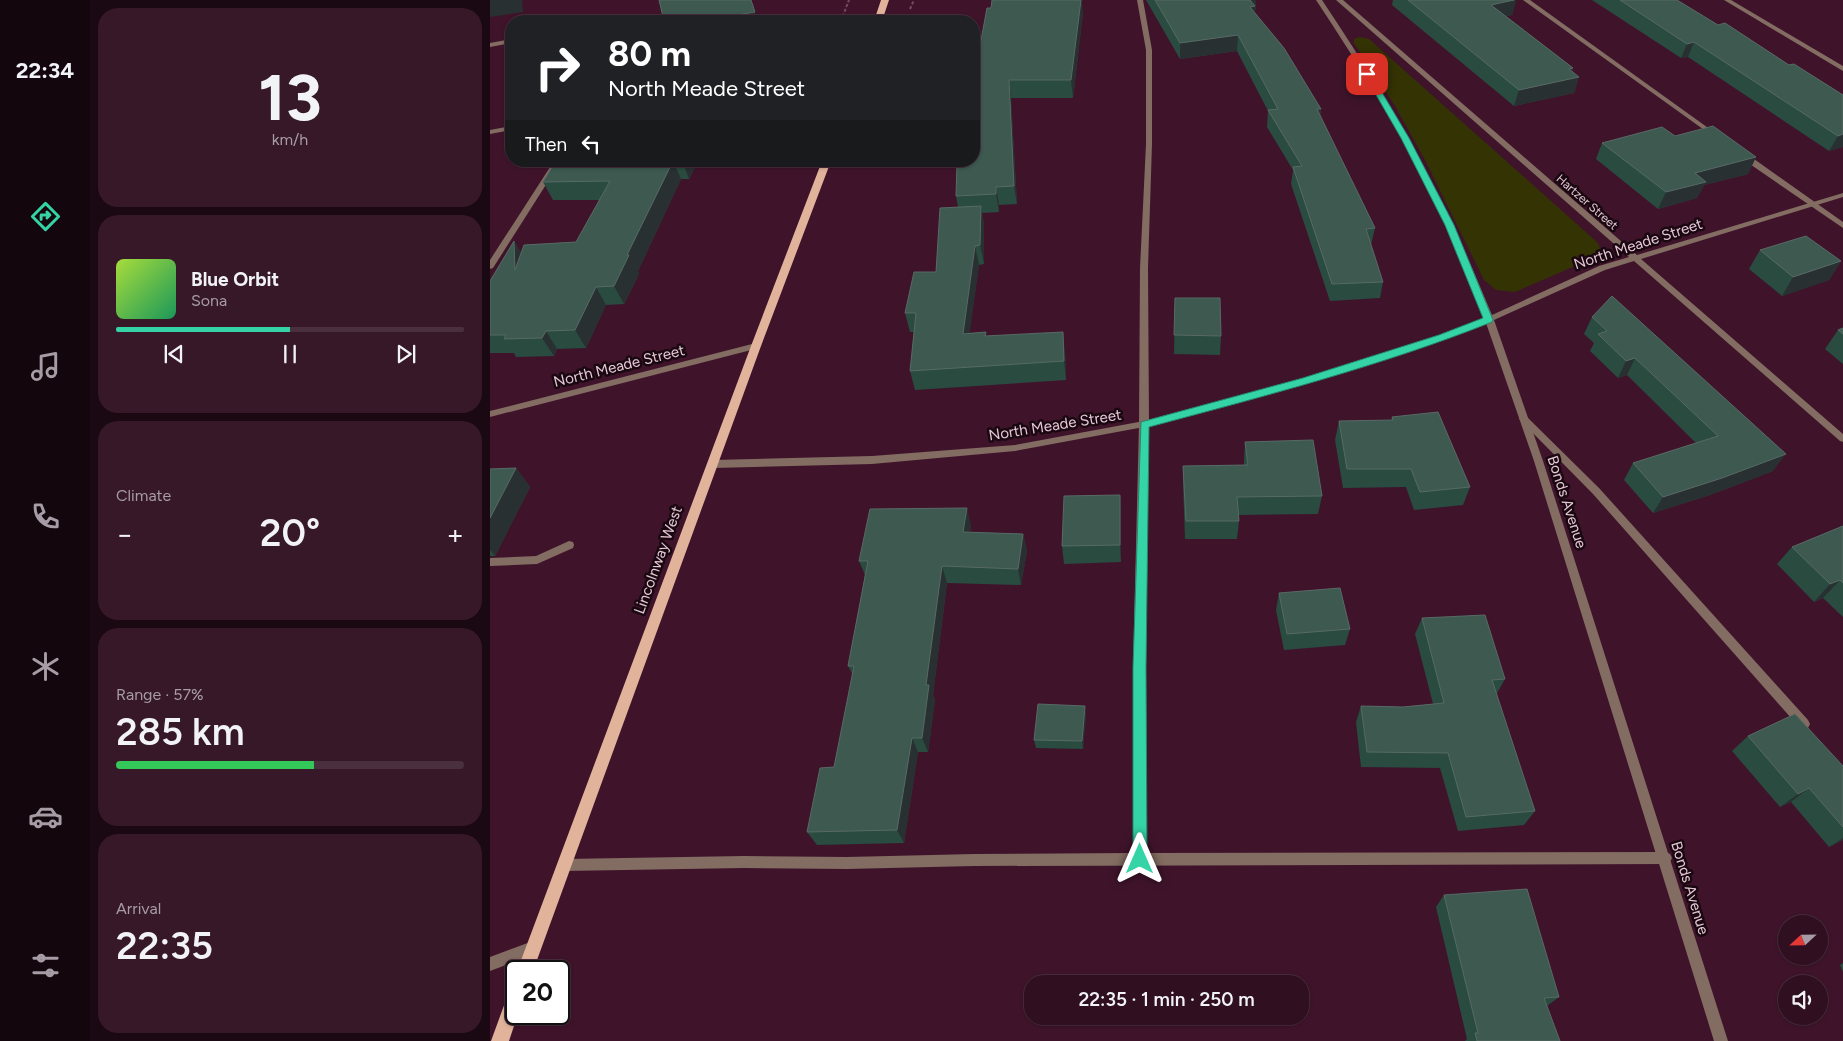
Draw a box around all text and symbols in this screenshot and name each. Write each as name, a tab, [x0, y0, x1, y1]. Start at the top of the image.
text: 80 m	[608, 33, 691, 75]
icon: right	[525, 35, 590, 100]
pin	[1346, 53, 1388, 95]
text: 22:34	[16, 57, 74, 84]
text: 13	[258, 58, 322, 136]
icon: arrive	[1353, 60, 1381, 88]
text: North Meade Street	[608, 75, 805, 102]
text: km/h	[272, 130, 308, 149]
icon: left	[577, 130, 605, 158]
text: Then	[525, 133, 567, 156]
street label: Hartzer Street	[1553, 172, 1621, 233]
icon: directions	[28, 199, 63, 234]
street label: North Meade Street	[1571, 215, 1705, 273]
text: Blue Orbit	[191, 268, 279, 291]
text: Sona	[191, 291, 227, 310]
icon: previous	[160, 340, 188, 368]
icon: pause	[276, 340, 304, 368]
icon: next	[392, 340, 420, 368]
street label: North Meade Street	[552, 341, 687, 391]
icon: music	[28, 349, 63, 384]
street label: North Meade Street	[987, 406, 1123, 444]
street label: Bonds Avenue	[1544, 453, 1590, 551]
text: Climate	[116, 486, 171, 505]
icon: phone	[28, 499, 63, 534]
street label: Lincolnway West	[630, 503, 686, 616]
text: 20°	[260, 510, 320, 556]
text: −	[116, 517, 133, 551]
text: +	[447, 517, 464, 551]
icon: climate	[28, 649, 63, 684]
text: Range · 57%	[116, 685, 204, 704]
text: 285 km	[116, 709, 245, 755]
icon: car	[28, 799, 63, 834]
position arrow	[1113, 832, 1165, 884]
street label: Bonds Avenue	[1667, 839, 1713, 937]
text: Arrival	[116, 899, 161, 918]
north arrow	[1778, 915, 1828, 965]
map controls	[1778, 915, 1828, 1025]
text: 22:35	[116, 923, 213, 969]
icon: filters	[28, 948, 63, 983]
speed limit sign: 20	[505, 960, 570, 1025]
button: sound	[1778, 975, 1828, 1025]
text: 22:35 · 1 min · 250 m	[1078, 988, 1255, 1011]

